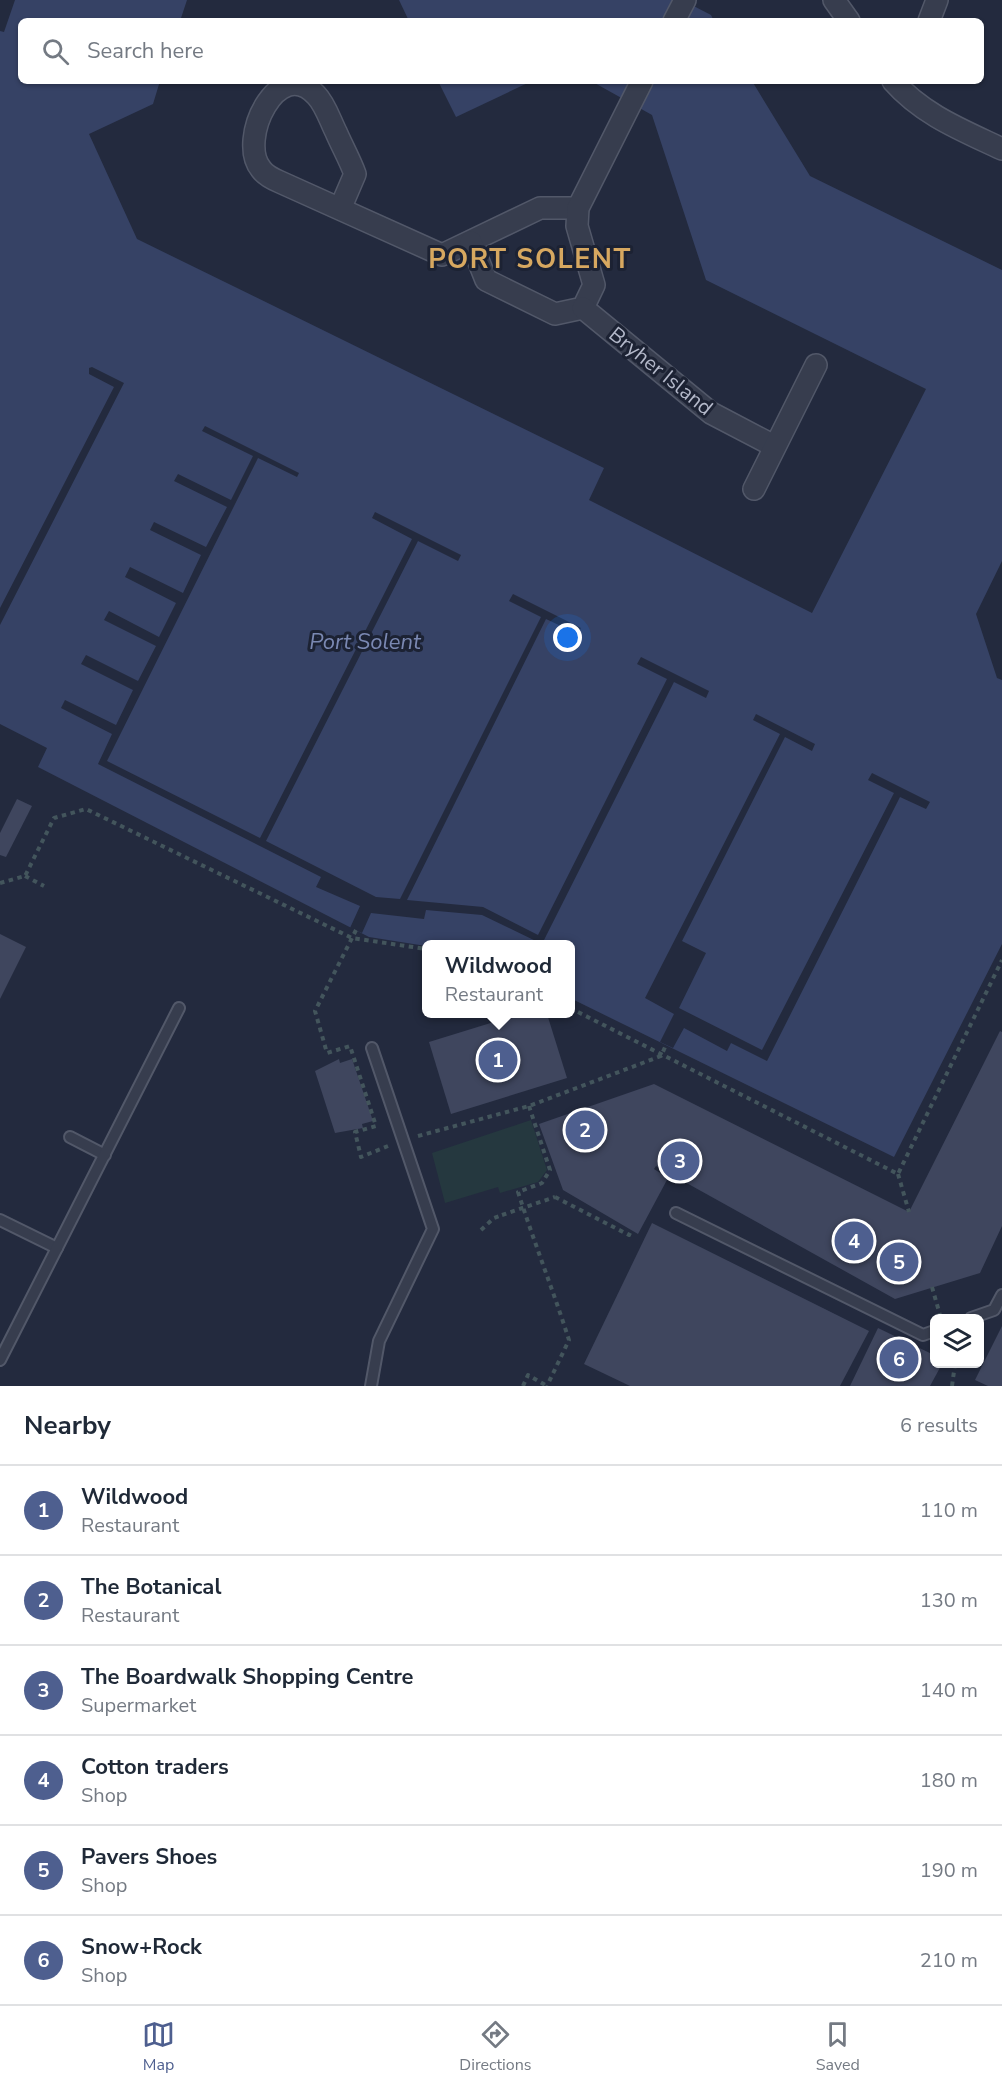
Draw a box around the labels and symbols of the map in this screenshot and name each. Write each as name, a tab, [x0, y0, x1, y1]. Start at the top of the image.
district label: PORT SOLENT	[428, 241, 632, 278]
street label: Bryher Island	[603, 320, 719, 422]
your location	[553, 623, 582, 652]
water label: Port Solent	[309, 627, 422, 657]
pin: 1	[478, 1038, 518, 1082]
pin: 2	[566, 1108, 604, 1152]
pin: 3	[660, 1138, 700, 1184]
pin: 4	[834, 1218, 874, 1264]
pin: 5	[880, 1240, 918, 1284]
pin: 6	[880, 1336, 918, 1382]

